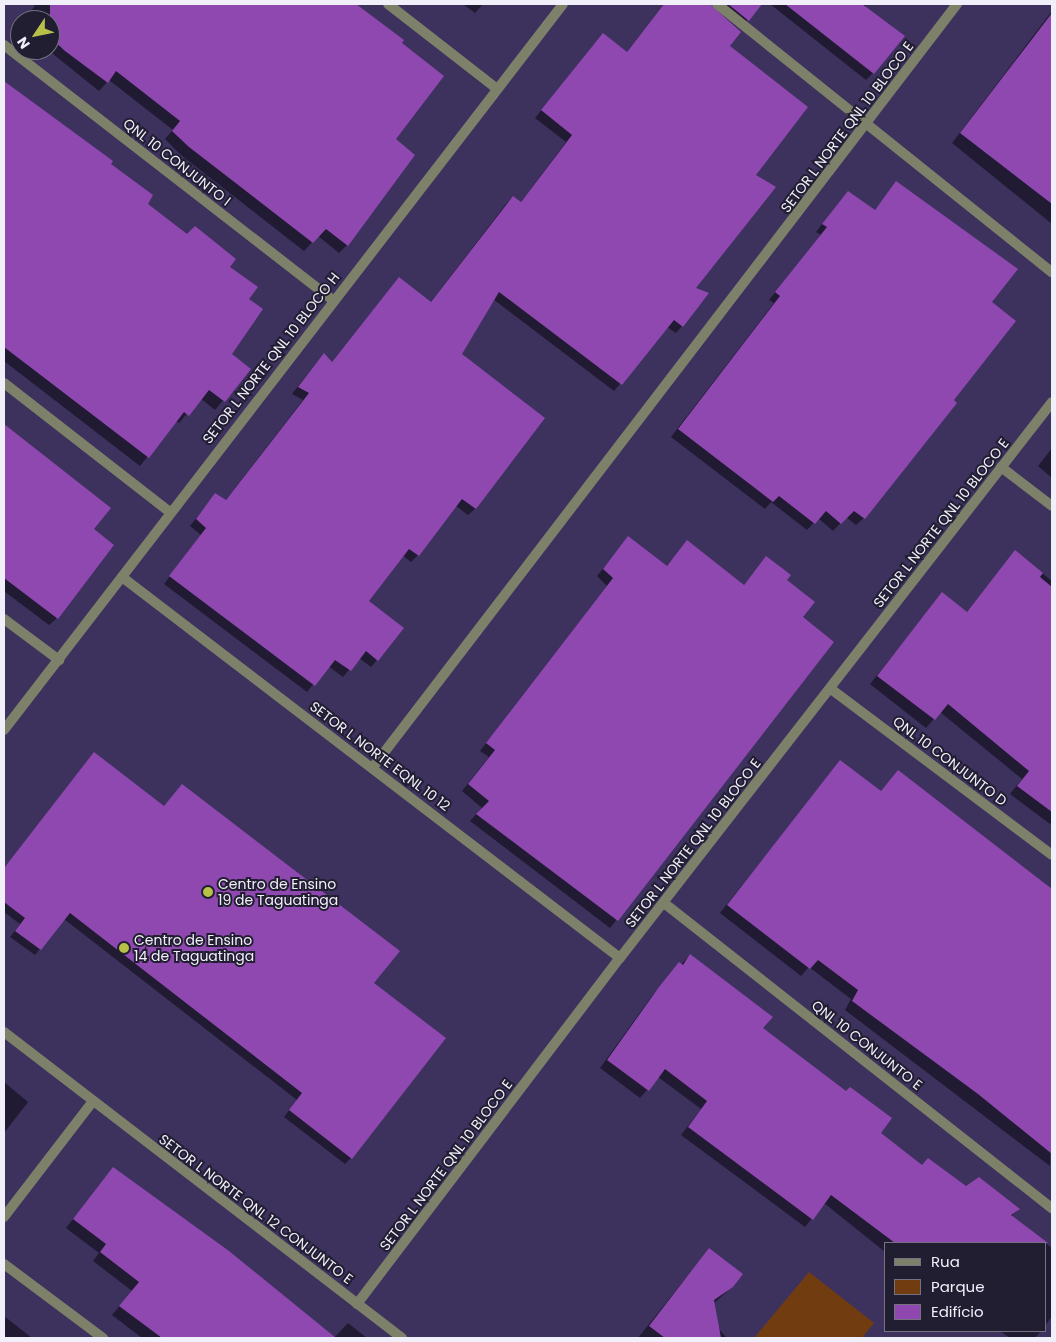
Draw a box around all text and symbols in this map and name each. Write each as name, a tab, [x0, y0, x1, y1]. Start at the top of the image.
north arrow	[10, 10, 60, 60]
text: N	[12, 33, 35, 53]
street label: SETOR L NORTE QNL 10 BLOCO E	[777, 38, 917, 216]
street label: QNL 10 CONJUNTO I	[120, 115, 234, 209]
street label: SETOR L NORTE QNL 10 BLOCO H	[199, 269, 343, 447]
street label: SETOR L NORTE QNL 10 BLOCO E	[870, 435, 1012, 611]
street label: SETOR L NORTE EQNL 10 12	[307, 698, 453, 814]
street label: QNL 10 CONJUNTO D	[890, 713, 1010, 809]
street label: SETOR L NORTE QNL 10 BLOCO E	[622, 755, 764, 931]
place label: Centro de Ensino 19 de Taguatinga	[218, 876, 338, 909]
marker: Centro de Ensino 19 de Taguatinga	[202, 886, 214, 898]
place label: Centro de Ensino 14 de Taguatinga	[134, 932, 254, 964]
marker: Centro de Ensino 14 de Taguatinga	[118, 942, 130, 954]
street label: QNL 10 CONJUNTO E	[808, 997, 926, 1093]
street label: SETOR L NORTE QNL 10 BLOCO E	[376, 1076, 516, 1254]
street label: SETOR L NORTE QNL 12 CONJUNTO E	[156, 1130, 356, 1288]
legend	[884, 1242, 1046, 1332]
text: Rua	[931, 1251, 960, 1272]
text: Parque	[931, 1276, 984, 1297]
text: Edifício	[931, 1301, 984, 1322]

